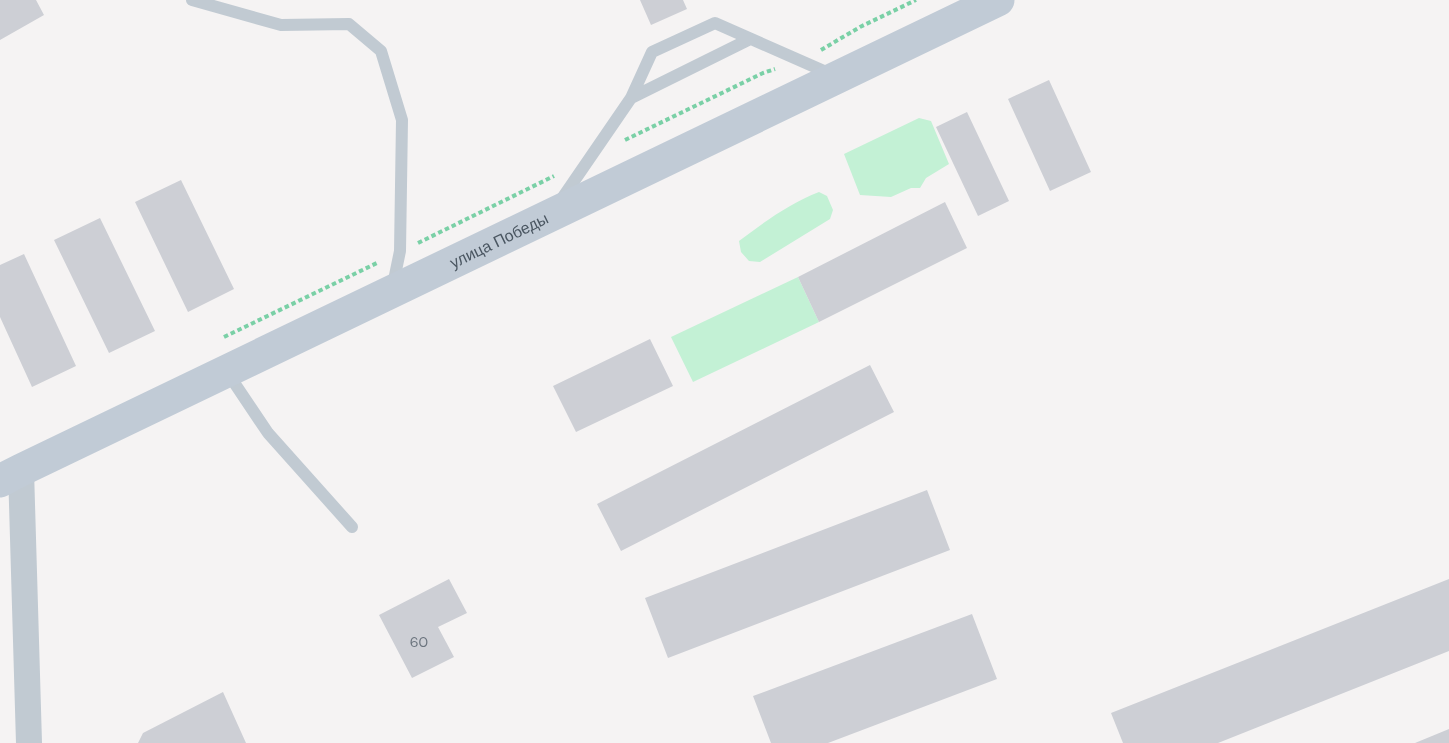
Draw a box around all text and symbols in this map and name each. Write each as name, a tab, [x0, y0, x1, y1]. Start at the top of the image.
street label: улица Победы	[446, 207, 552, 273]
house number: 60	[410, 633, 428, 651]

